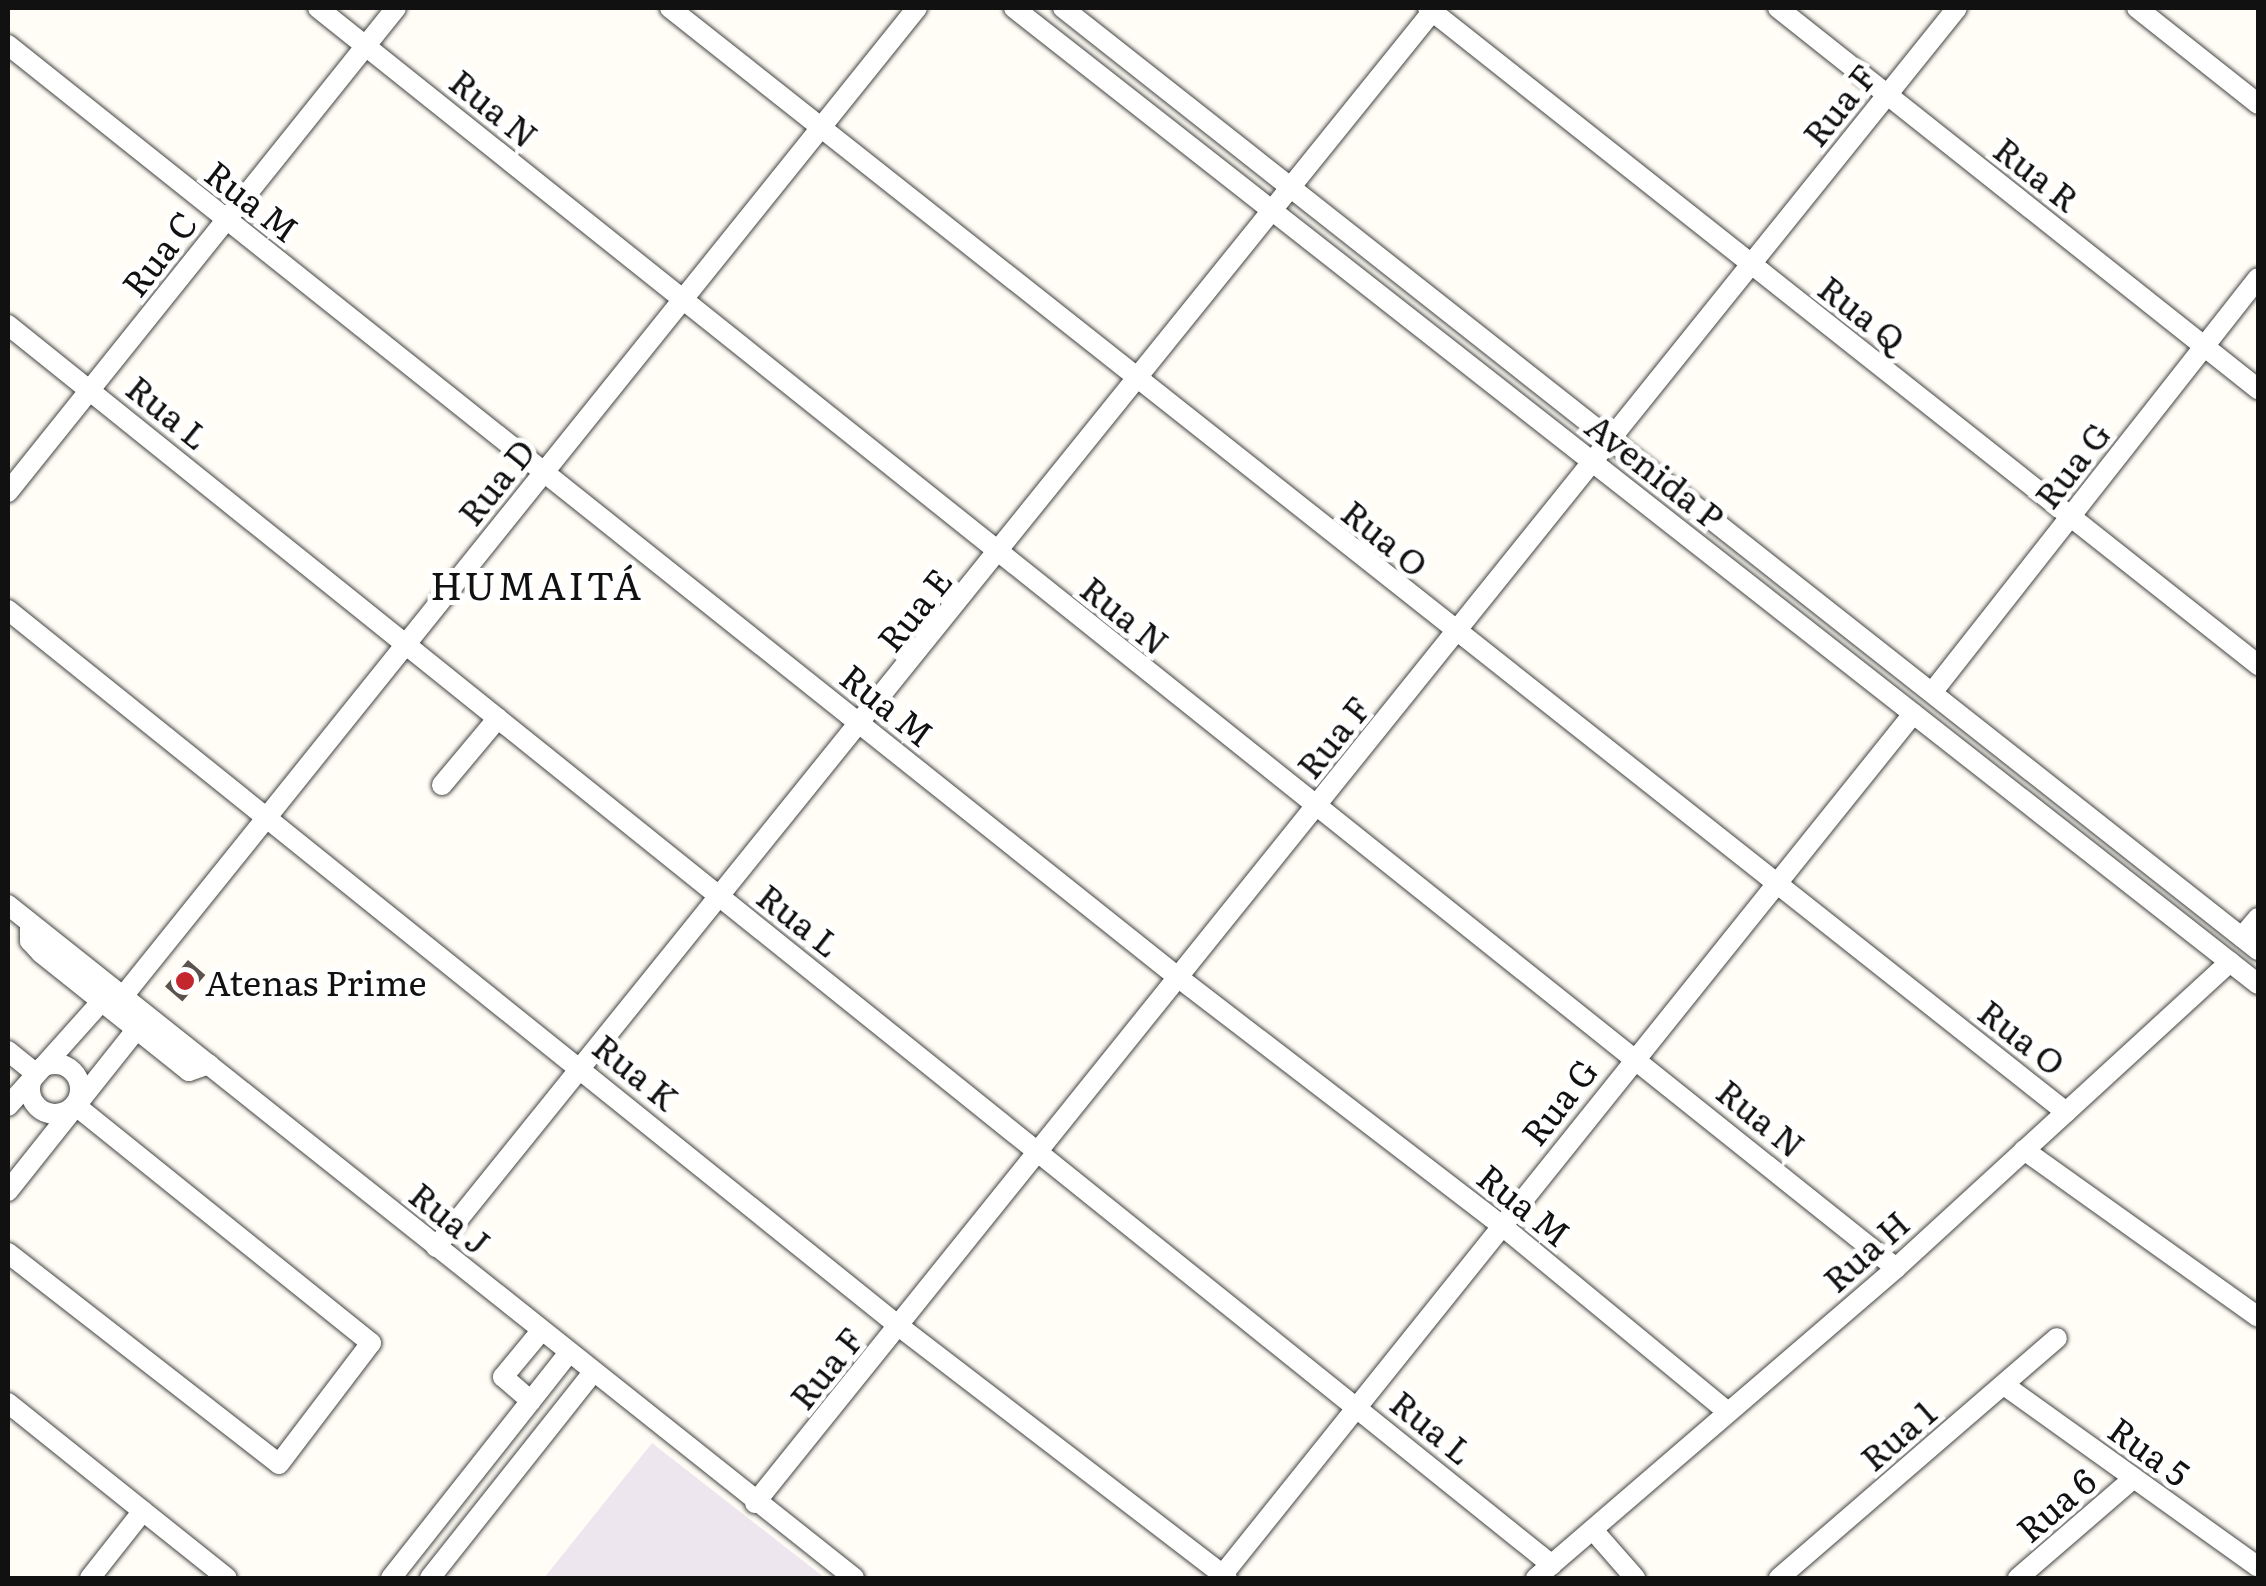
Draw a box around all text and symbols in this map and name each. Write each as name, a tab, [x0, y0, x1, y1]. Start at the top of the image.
street label: Rua F	[1792, 54, 1884, 154]
street label: Rua N	[443, 59, 547, 155]
street label: Rua R	[1987, 127, 2089, 219]
street label: Rua M	[198, 151, 308, 249]
street label: Rua C	[112, 202, 204, 304]
street label: Rua Q	[1811, 265, 1915, 359]
street label: Rua L	[119, 365, 219, 457]
street label: Avenida P	[1579, 403, 1733, 537]
street label: Rua G	[2024, 412, 2118, 516]
street label: Rua D	[448, 429, 542, 533]
street label: Rua O	[1335, 490, 1437, 584]
street label: Rua E	[867, 559, 959, 659]
district label: HUMAITÁ	[430, 561, 644, 607]
street label: Rua N	[1074, 566, 1178, 662]
street label: Rua M	[833, 654, 943, 754]
street label: Rua F	[1286, 686, 1378, 786]
street label: Rua L	[750, 873, 850, 965]
place label: Atenas Prime	[205, 960, 427, 1002]
marker: Atenas Prime	[174, 970, 196, 992]
street label: Rua O	[1971, 989, 2075, 1083]
street label: Rua K	[586, 1024, 688, 1118]
street label: Rua G	[1511, 1049, 1605, 1153]
street label: Rua N	[1710, 1069, 1814, 1165]
street label: Rua M	[1470, 1154, 1580, 1254]
street label: Rua J	[402, 1172, 500, 1262]
street label: Rua H	[1813, 1201, 1917, 1299]
street label: Rua F	[779, 1317, 871, 1417]
street label: Rua L	[1383, 1380, 1483, 1472]
street label: Rua 1	[1851, 1390, 1943, 1478]
street label: Rua 5	[2101, 1407, 2199, 1493]
street label: Rua 6	[2007, 1458, 2103, 1550]

